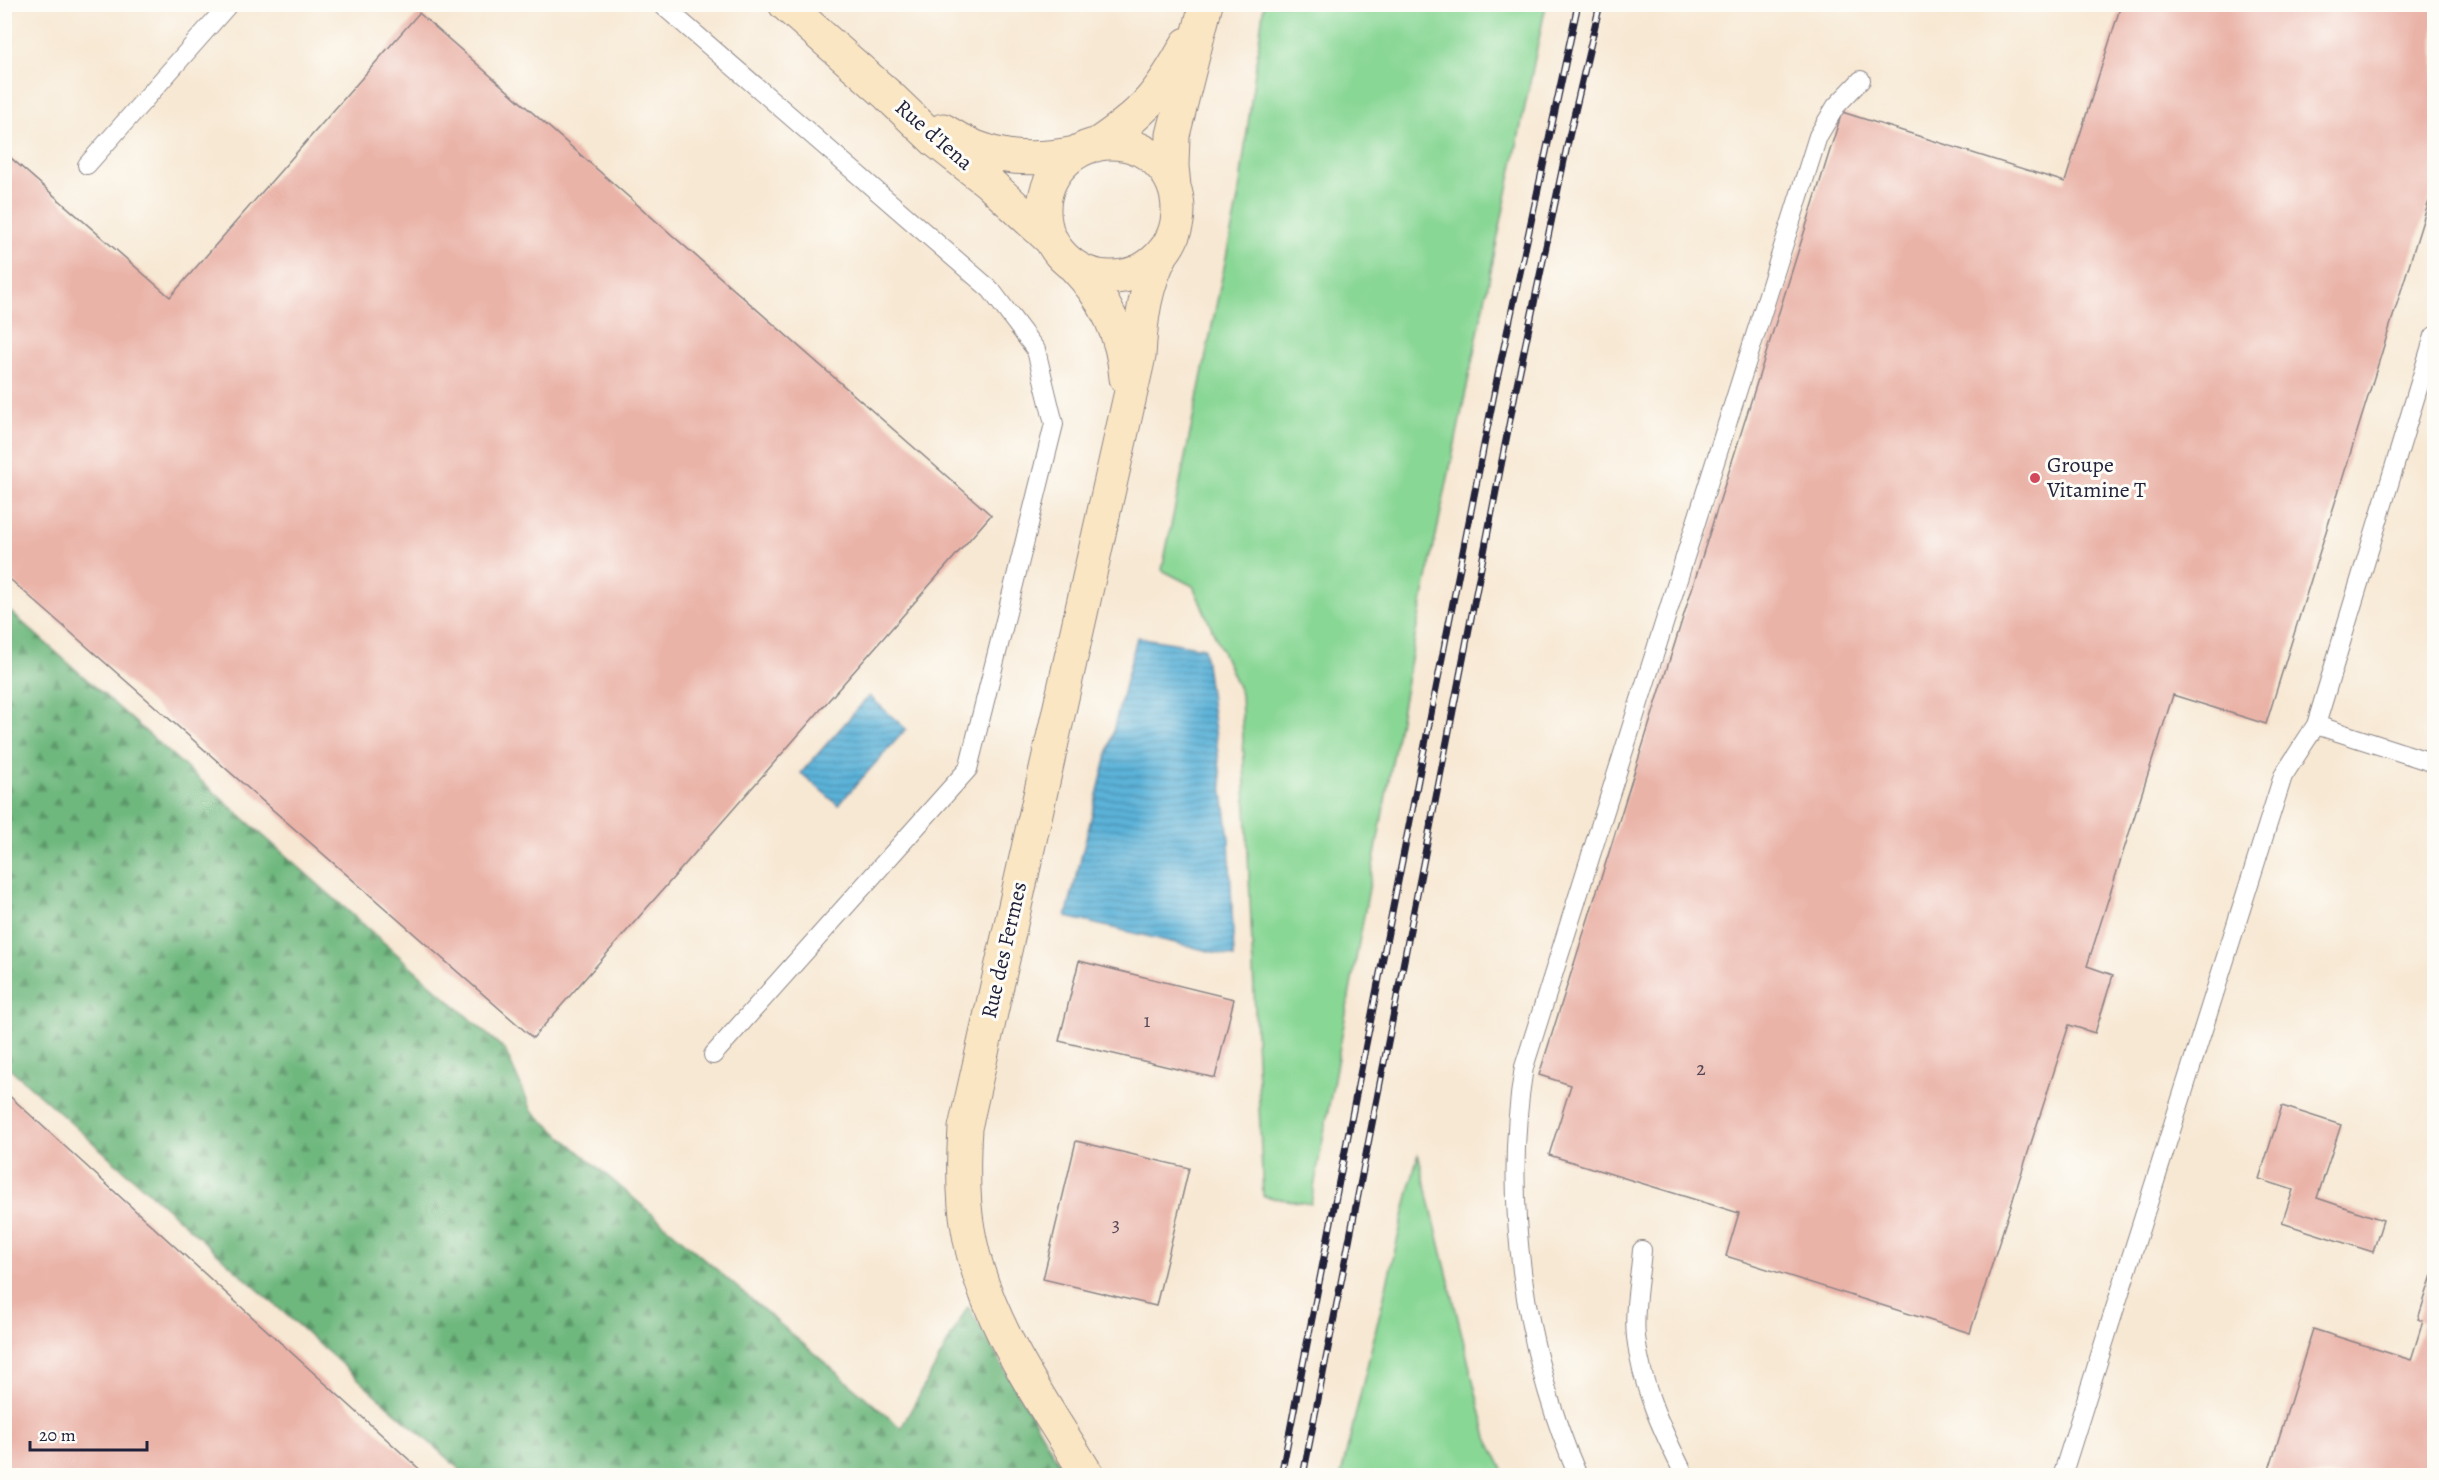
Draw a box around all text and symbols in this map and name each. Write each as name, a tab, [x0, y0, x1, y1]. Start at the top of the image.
street label: Rue d'Iena	[889, 93, 980, 178]
place label: Groupe Vitamine T	[2046, 450, 2146, 505]
marker: Groupe Vitamine T	[2028, 471, 2042, 485]
street label: Rue des Fermes	[974, 879, 1034, 1021]
house number: 1	[1144, 1007, 1151, 1034]
house number: 2	[1696, 1055, 1706, 1082]
house number: 3	[1112, 1211, 1120, 1238]
scale bar	[30, 1414, 147, 1452]
text: 20 m	[39, 1423, 76, 1447]

